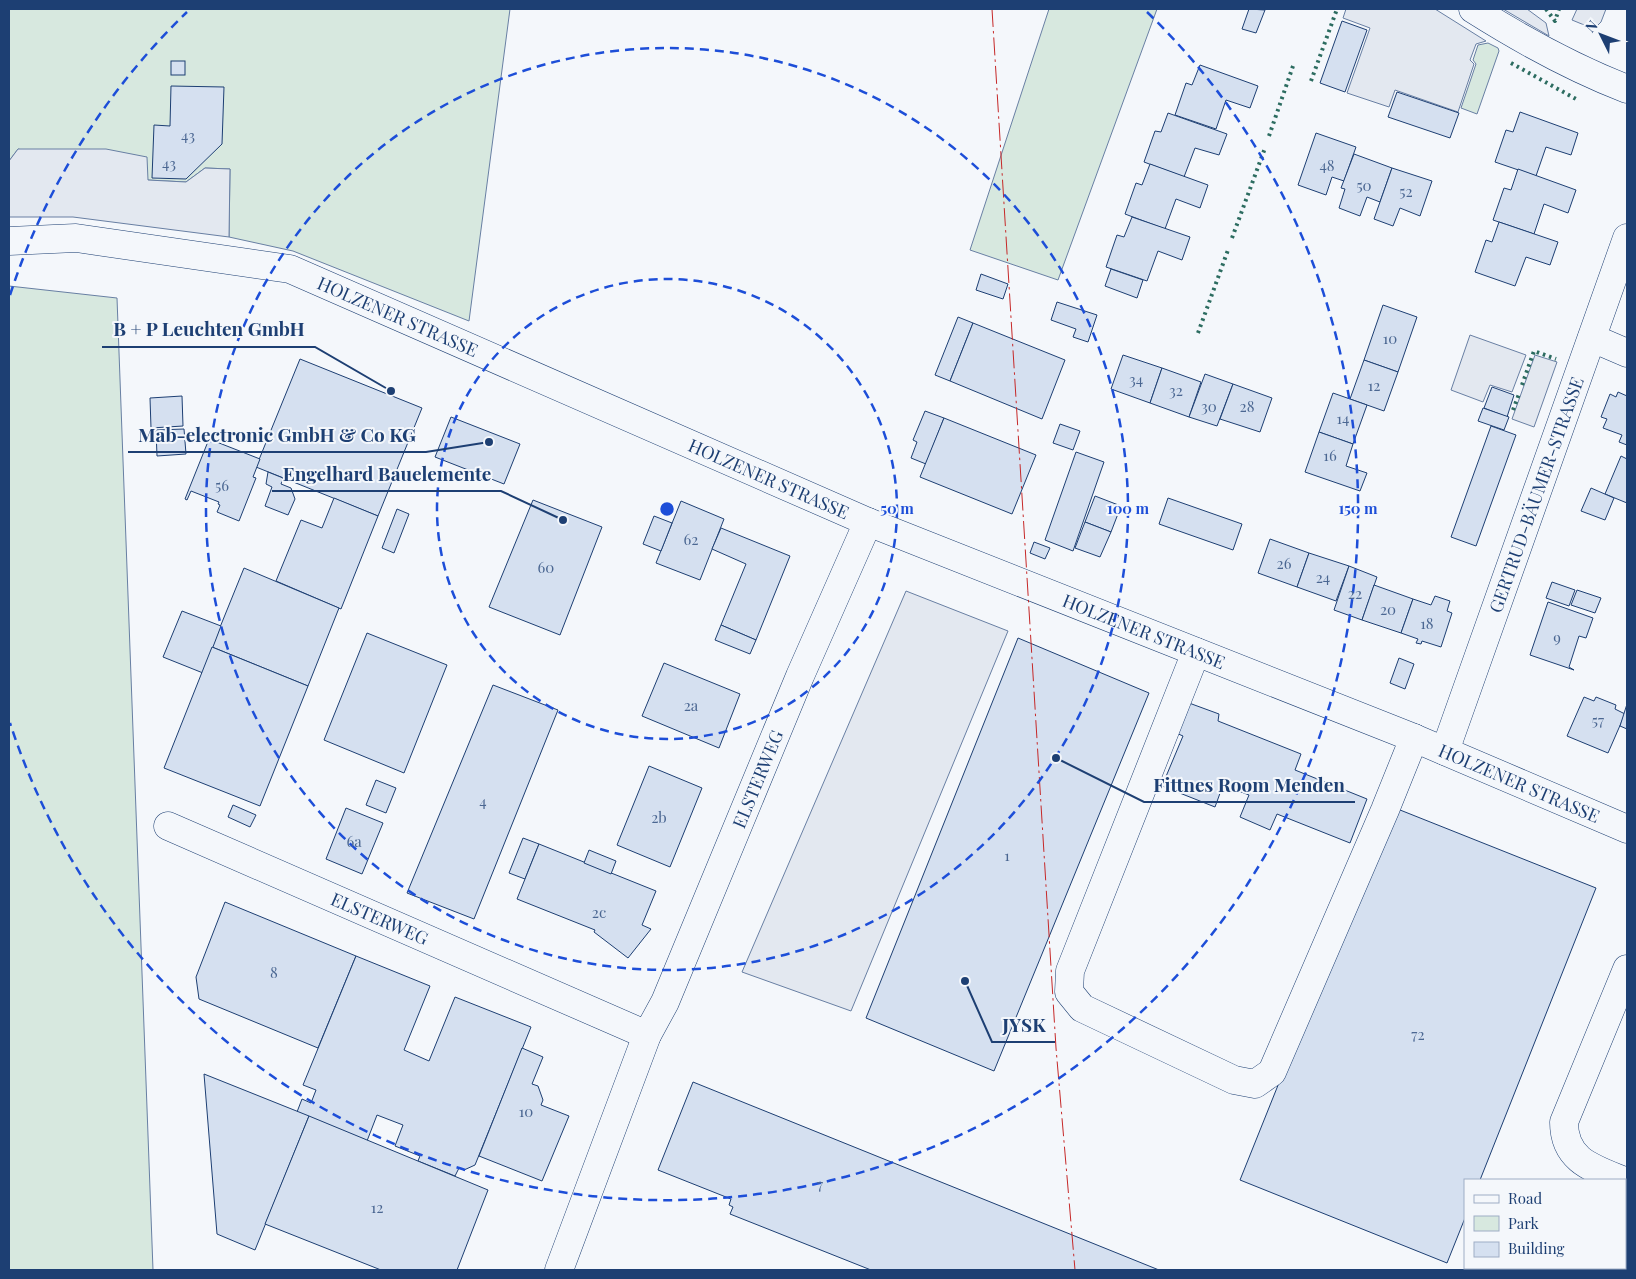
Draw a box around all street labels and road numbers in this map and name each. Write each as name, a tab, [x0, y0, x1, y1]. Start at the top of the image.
street label: HOLZENER STRASSE	[314, 271, 482, 362]
street label: GERTRUD-BÄUMER-STRASSE	[1483, 373, 1589, 616]
street label: HOLZENER STRASSE	[685, 433, 853, 524]
street label: HOLZENER STRASSE	[1059, 588, 1229, 674]
street label: ELSTERWEG	[726, 726, 789, 832]
street label: HOLZENER STRASSE	[1435, 738, 1604, 828]
street label: ELSTERWEG	[327, 887, 433, 950]

